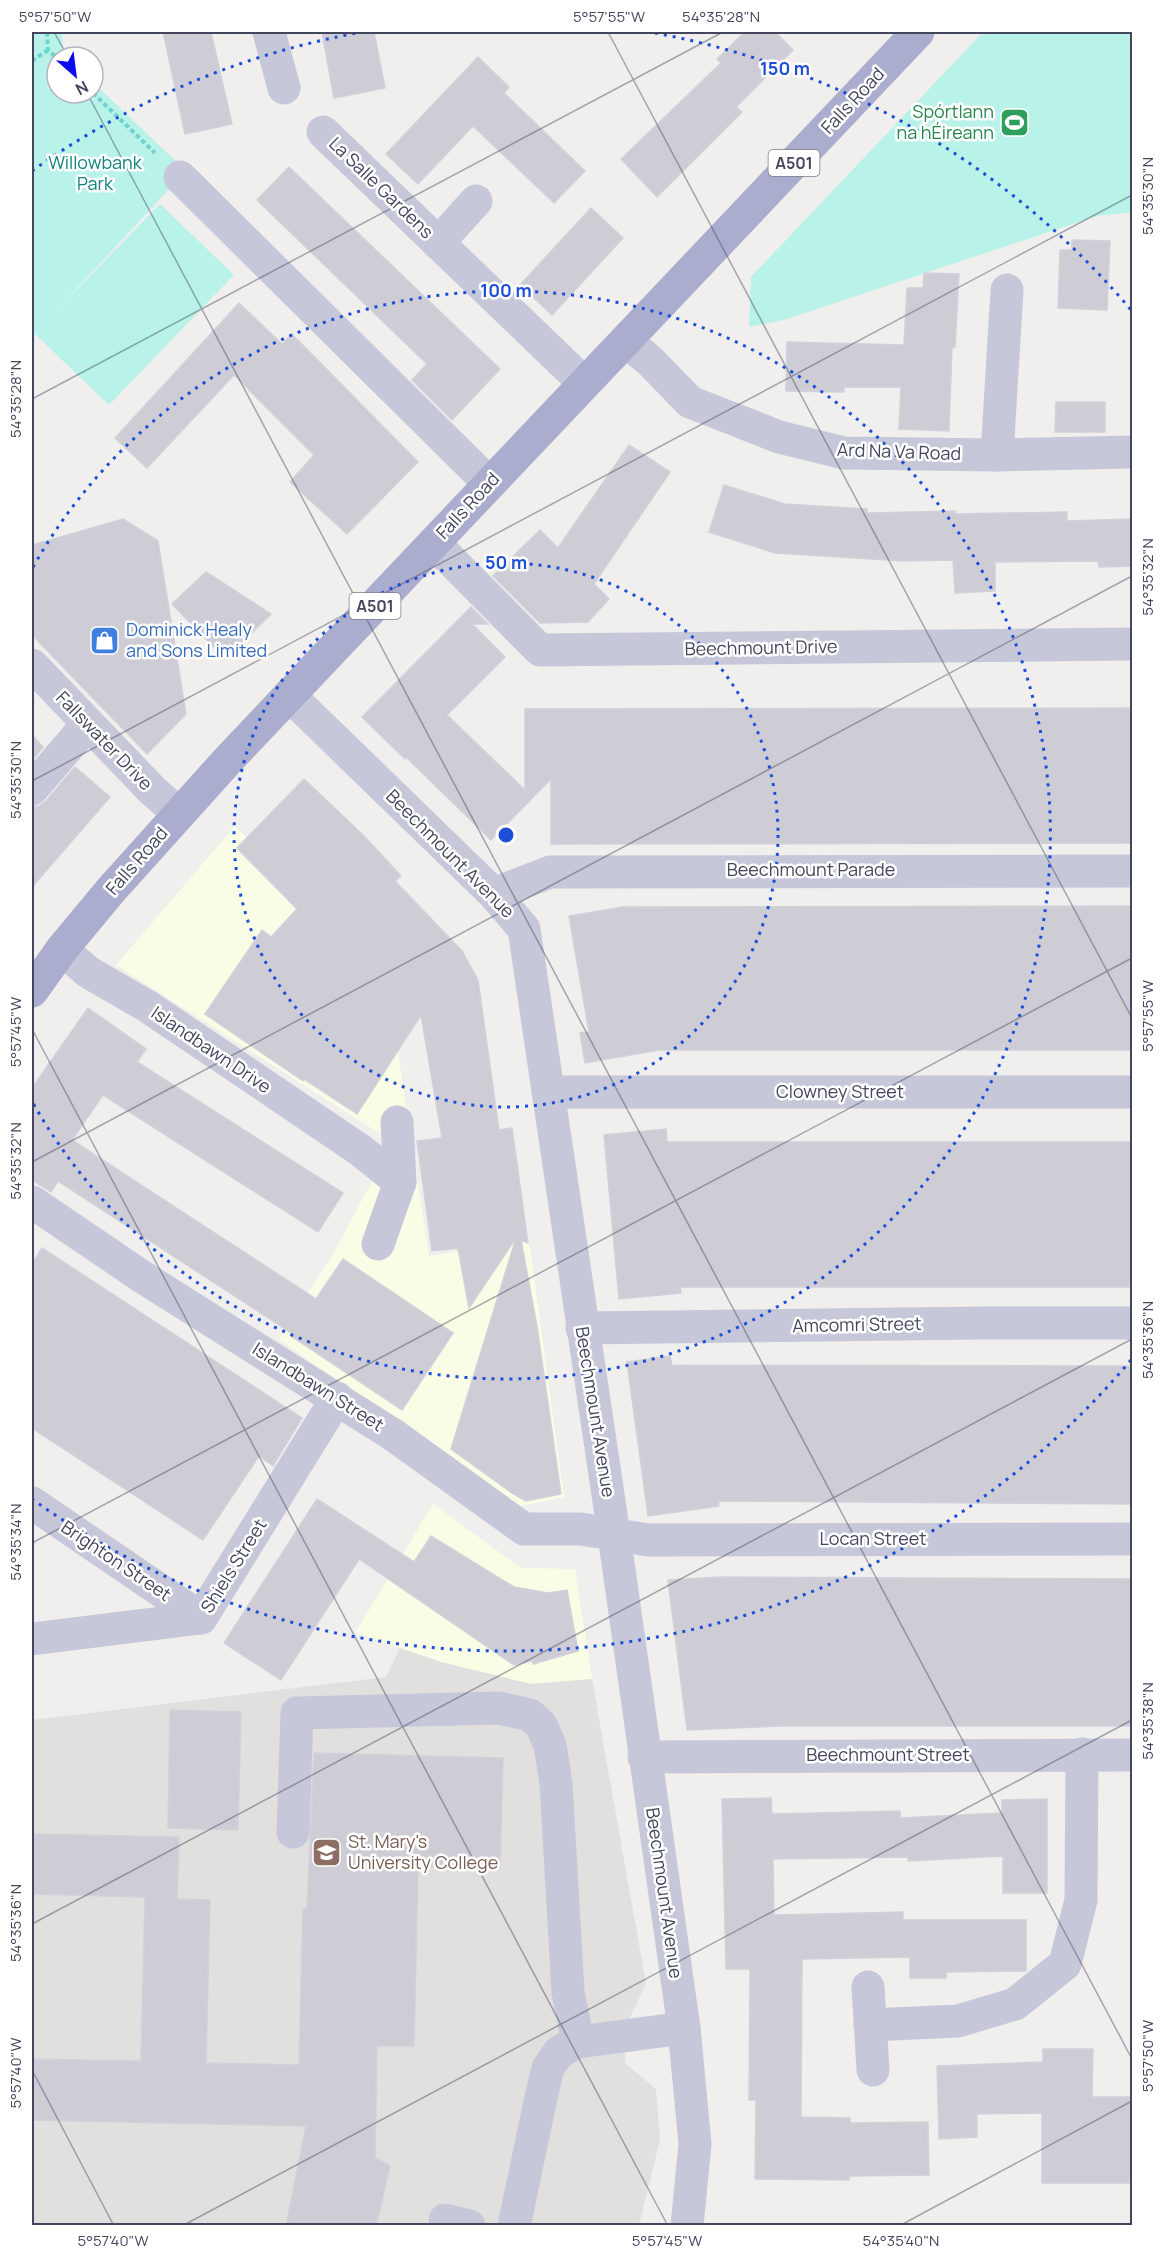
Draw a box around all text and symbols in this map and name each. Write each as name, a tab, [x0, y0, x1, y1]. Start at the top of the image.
text: 5°57'50"W	[19, 6, 91, 27]
text: 5°57'55"W	[573, 6, 645, 27]
text: 54°35'28"N	[682, 6, 760, 27]
north arrow	[45, 45, 105, 105]
text: 150 m	[760, 56, 810, 80]
street label: Falls Road	[815, 62, 889, 139]
text: N	[72, 76, 92, 101]
place label: Spórtlann na hÉireann	[897, 99, 994, 144]
sports icon: Spórtlann na hÉireann	[999, 106, 1031, 138]
street label: La Salle Gardens	[324, 131, 439, 243]
park label: Willowbank Park	[48, 150, 143, 195]
road number: A501	[768, 150, 820, 176]
text: 54°35'30"N	[1137, 157, 1158, 235]
text: 100 m	[480, 278, 532, 302]
text: 54°35'28"N	[5, 360, 26, 438]
street label: Ard Na Va Road	[837, 437, 962, 465]
street label: Falls Road	[430, 467, 504, 544]
text: 54°35'32"N	[1137, 538, 1158, 616]
text: 50 m	[485, 550, 527, 574]
road number: A501	[350, 593, 400, 619]
place label: Dominick Healy and Sons Limited	[126, 617, 267, 662]
shop icon: Dominick Healy and Sons Limited	[89, 624, 121, 656]
street label: Beechmount Drive	[684, 634, 838, 660]
street label: Fallswater Drive	[51, 686, 158, 795]
text: 54°35'30"N	[5, 741, 26, 819]
street label: Beechmount Avenue	[381, 784, 520, 923]
street label: Falls Road	[100, 821, 172, 899]
centre of rings	[496, 825, 516, 845]
street label: Beechmount Parade	[727, 857, 895, 881]
text: 5°57'55"W	[1137, 980, 1158, 1052]
text: 5°57'45"W	[5, 997, 26, 1067]
street label: Islandbawn Drive	[147, 1000, 276, 1098]
street label: Clowney Street	[776, 1079, 904, 1103]
text: 54°35'32"N	[5, 1122, 26, 1200]
text: 54°35'36"N	[1137, 1301, 1158, 1379]
street label: Amcomri Street	[792, 1311, 922, 1337]
street label: Beechmount Avenue	[571, 1325, 621, 1499]
street label: Islandbawn Street	[248, 1336, 389, 1436]
text: 54°35'34"N	[5, 1503, 26, 1581]
street label: Shiels Street	[195, 1514, 272, 1617]
street label: Brighton Street	[57, 1515, 176, 1606]
street label: Locan Street	[820, 1526, 926, 1550]
text: 54°35'38"N	[1137, 1682, 1158, 1760]
street label: Beechmount Street	[806, 1742, 970, 1766]
street label: Beechmount Avenue	[641, 1806, 689, 1980]
place label: St. Mary's University College	[348, 1829, 498, 1874]
school or university icon: St. Mary's University College	[311, 1836, 343, 1868]
text: 54°35'36"N	[5, 1884, 26, 1962]
text: 5°57'50"W	[1137, 2020, 1158, 2092]
text: 5°57'40"W	[5, 2038, 26, 2108]
text: 5°57'40"W	[78, 2230, 148, 2251]
text: 5°57'45"W	[632, 2230, 702, 2251]
text: 54°35'40"N	[863, 2230, 939, 2251]

